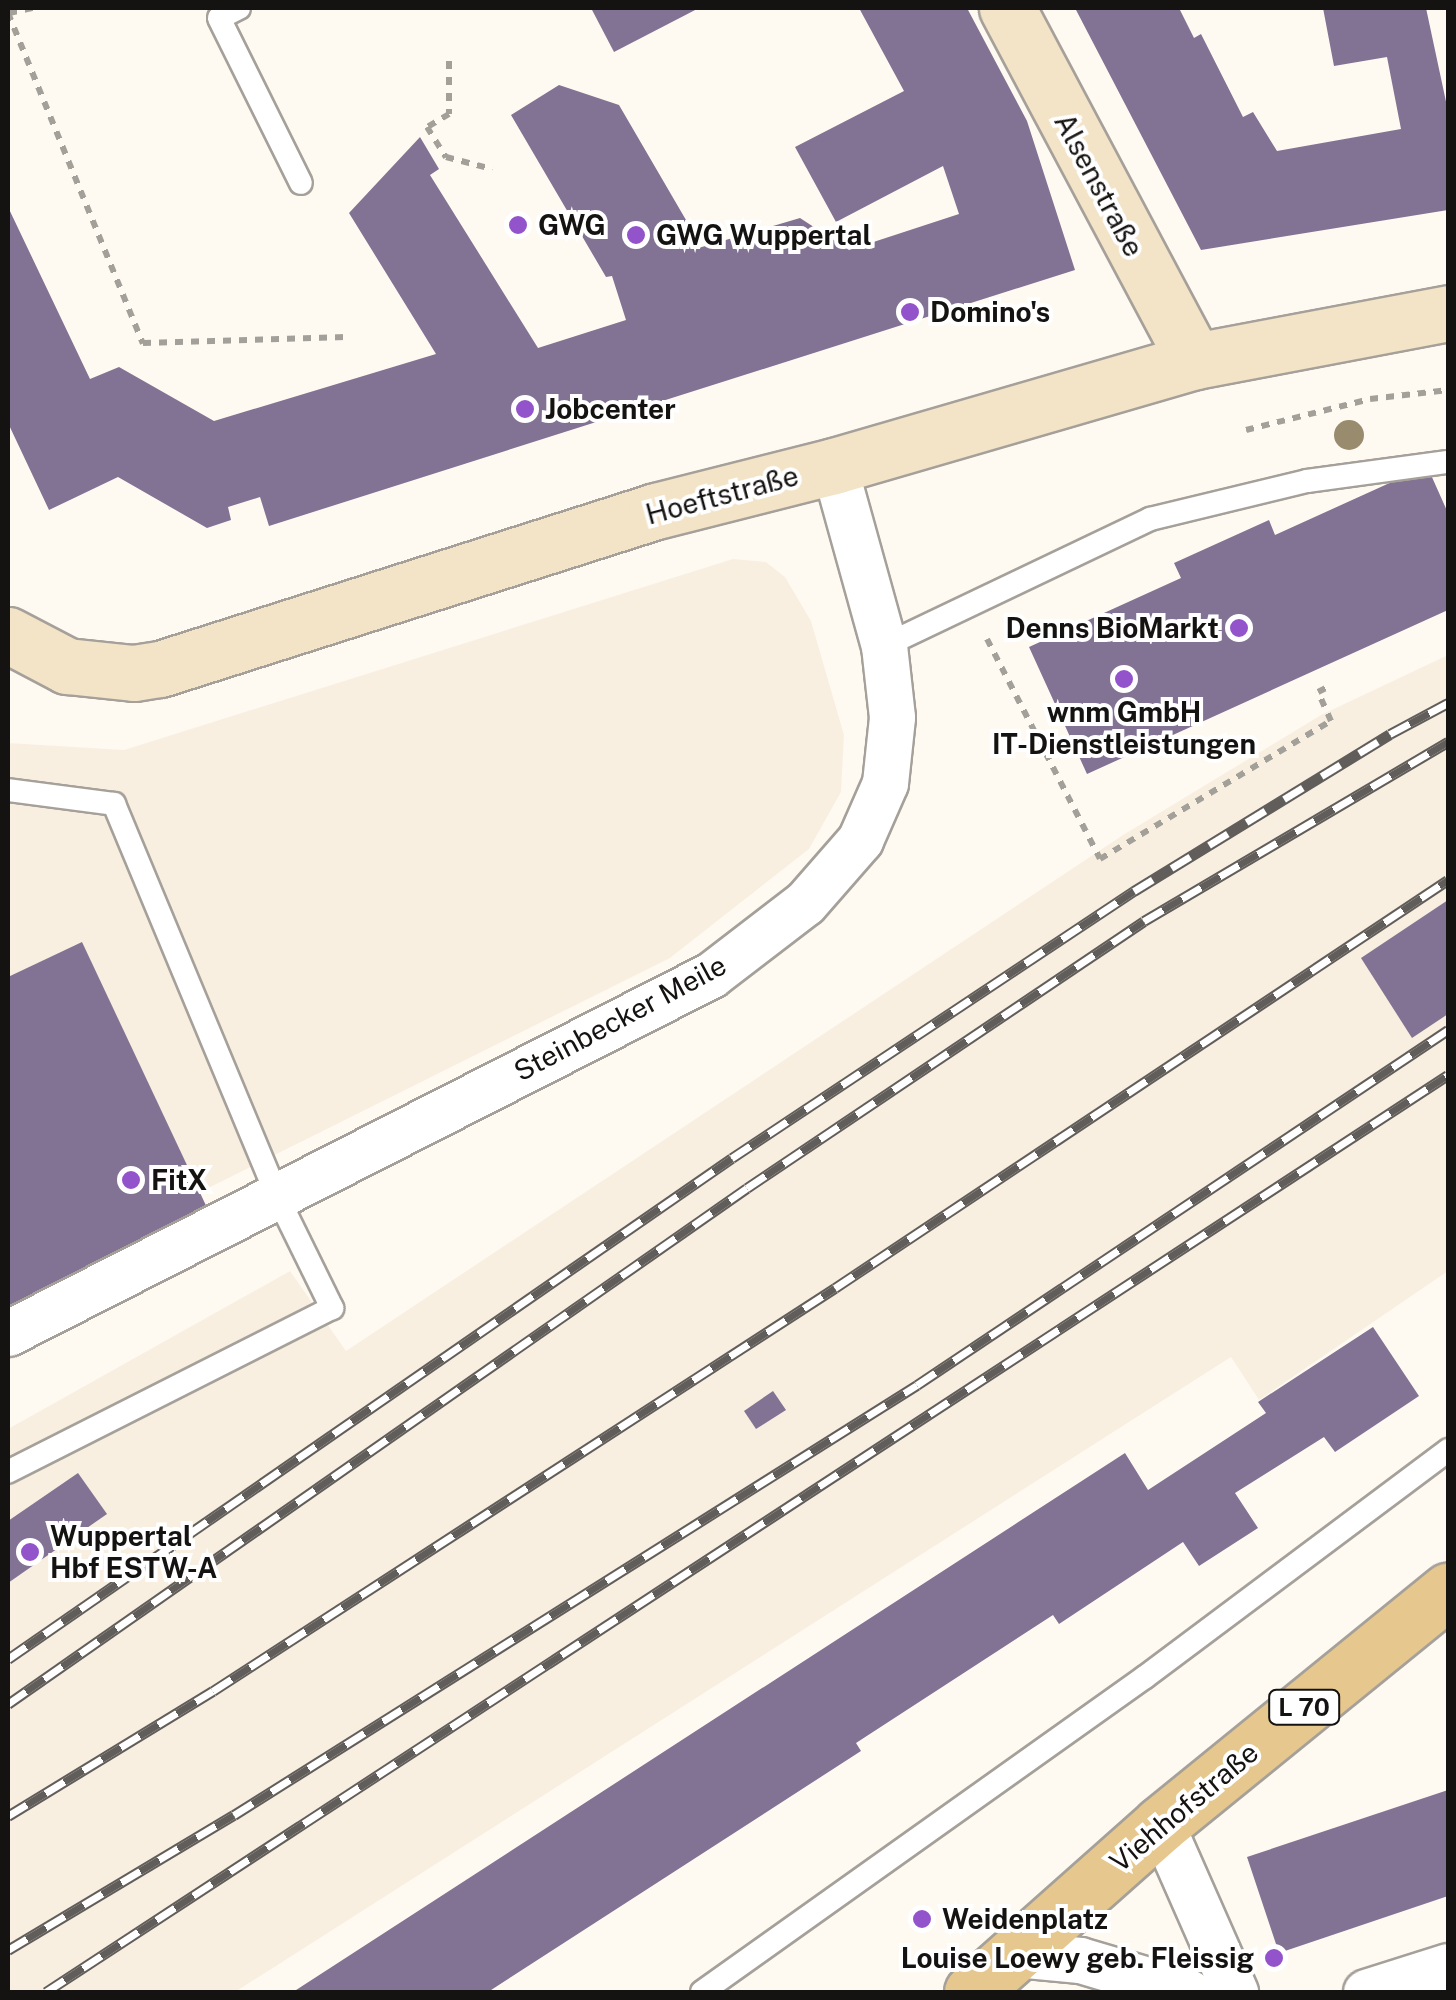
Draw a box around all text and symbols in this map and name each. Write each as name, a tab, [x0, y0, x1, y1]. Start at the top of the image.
street label: Alsenstraße	[1047, 108, 1151, 262]
place label: GWG	[538, 208, 606, 242]
marker: GWG	[507, 214, 529, 236]
place label: GWG Wuppertal	[656, 218, 872, 252]
marker: GWG Wuppertal	[625, 224, 647, 246]
place label: Domino's	[930, 295, 1050, 329]
marker: Domino's	[899, 301, 921, 323]
place label: Jobcenter	[545, 392, 676, 426]
marker: Jobcenter	[514, 398, 536, 420]
street label: Hoeftstraße	[642, 459, 802, 531]
place label: Denns BioMarkt	[1005, 611, 1219, 645]
marker: Denns BioMarkt	[1228, 617, 1250, 639]
marker: wnm GmbH IT-Dienstleistungen	[1113, 668, 1135, 690]
place label: wnm GmbH IT-Dienstleistungen	[992, 695, 1256, 761]
street label: Steinbecker Meile	[508, 948, 732, 1088]
place label: FitX	[151, 1163, 207, 1197]
marker: FitX	[120, 1169, 142, 1191]
place label: Wuppertal Hbf ESTW-A	[50, 1519, 217, 1585]
marker: Wuppertal Hbf ESTW-A	[19, 1541, 41, 1563]
road number: L 70	[1266, 1687, 1342, 1727]
street label: Viehhofstraße	[1103, 1735, 1265, 1879]
place label: Weidenplatz	[942, 1902, 1108, 1936]
marker: Weidenplatz	[911, 1908, 933, 1930]
place label: Louise Loewy geb. Fleissig	[900, 1941, 1254, 1975]
marker: Louise Loewy geb. Fleissig	[1263, 1947, 1285, 1969]

